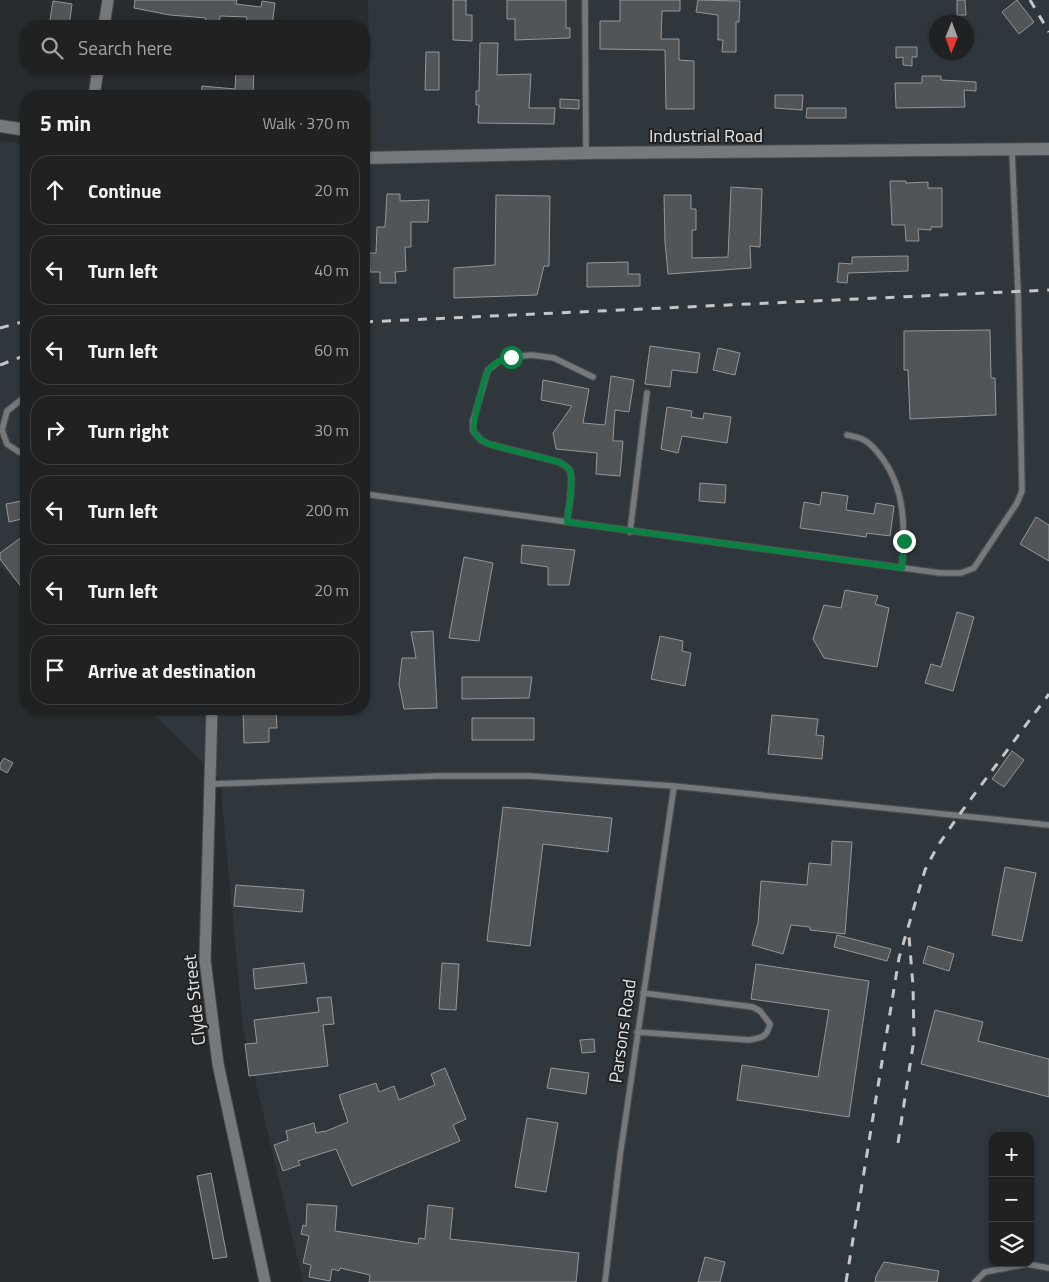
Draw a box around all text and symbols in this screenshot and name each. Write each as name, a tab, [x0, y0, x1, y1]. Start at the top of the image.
north arrow	[929, 15, 974, 60]
search box	[20, 20, 370, 75]
text: Search here	[78, 33, 172, 62]
icon: search	[38, 34, 66, 62]
text: 5 min	[40, 107, 91, 139]
text: Walk · 370 m	[262, 111, 350, 135]
street label: Industrial Road	[649, 122, 763, 149]
icon: ahead	[41, 176, 69, 204]
text: Continue	[88, 176, 161, 205]
text: 20 m	[314, 178, 349, 202]
icon: left	[41, 256, 69, 284]
text: Turn left	[88, 256, 158, 285]
text: 40 m	[314, 258, 349, 282]
icon: left	[41, 336, 69, 364]
text: Turn left	[88, 336, 158, 365]
text: 60 m	[314, 338, 349, 362]
route start	[500, 346, 523, 369]
icon: right	[41, 416, 69, 444]
text: Turn right	[88, 416, 169, 445]
text: 30 m	[314, 418, 349, 442]
icon: left	[41, 496, 69, 524]
text: Turn left	[88, 496, 158, 525]
text: 200 m	[305, 498, 349, 522]
route end	[893, 530, 916, 553]
icon: left	[41, 576, 69, 604]
text: Turn left	[88, 576, 158, 605]
text: 20 m	[314, 578, 349, 602]
icon: arrive	[41, 656, 69, 684]
text: Arrive at destination	[88, 656, 256, 685]
street label: Clyde Street	[176, 952, 212, 1047]
street label: Parsons Road	[601, 977, 643, 1085]
map controls	[989, 1132, 1034, 1267]
button: +	[989, 1132, 1034, 1177]
button: −	[989, 1177, 1034, 1222]
button: layers	[989, 1222, 1034, 1267]

